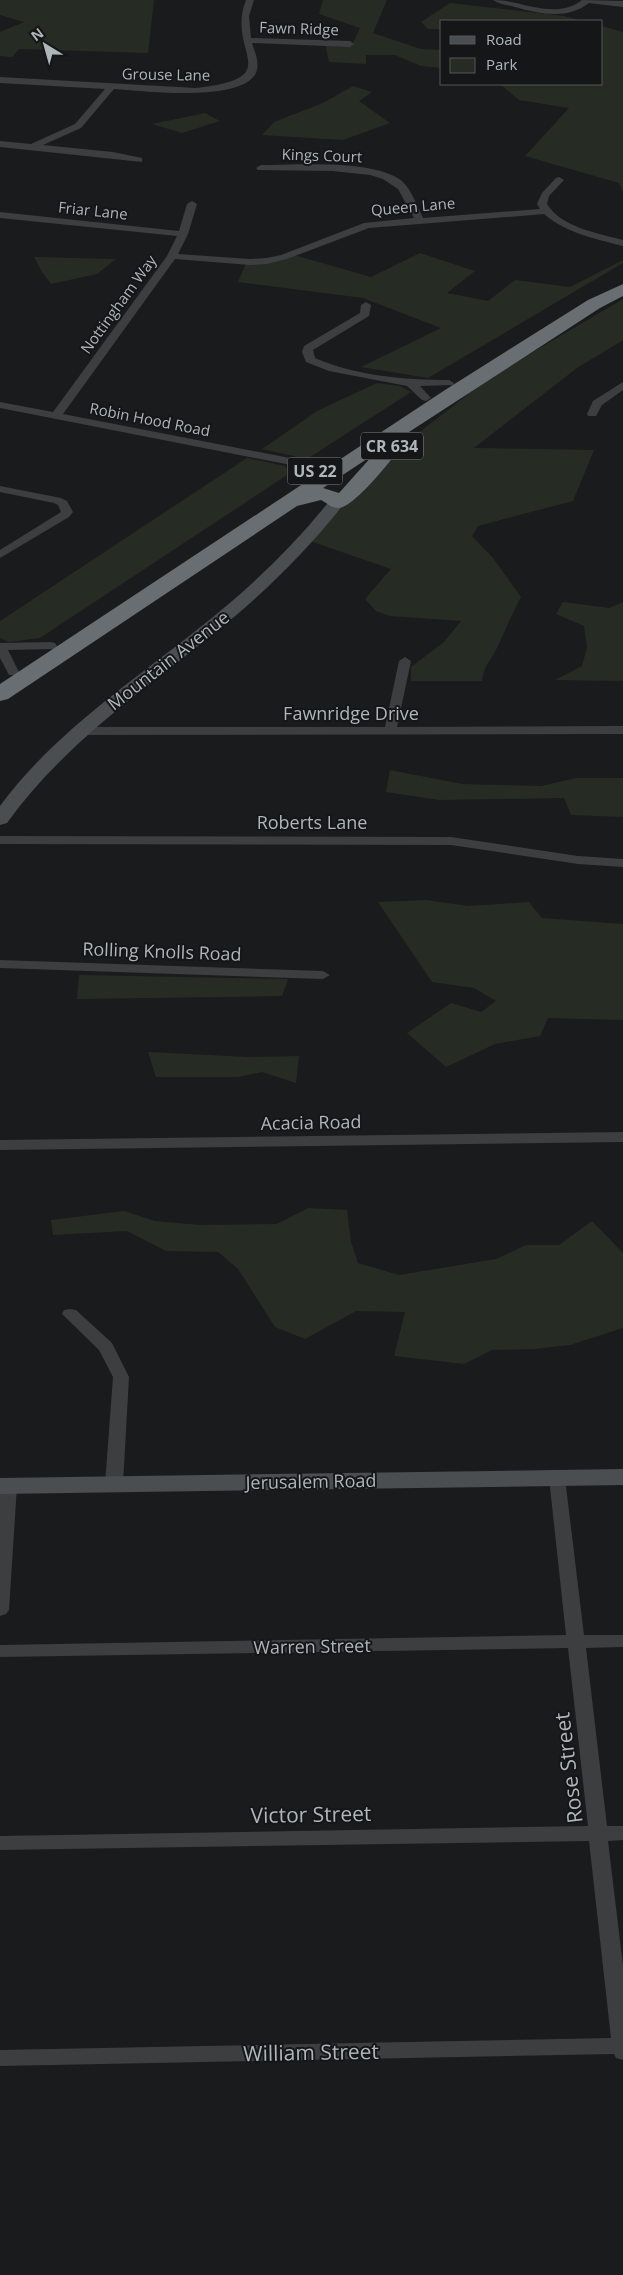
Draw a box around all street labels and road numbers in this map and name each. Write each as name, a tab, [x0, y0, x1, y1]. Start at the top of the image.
street label: Fawn Ridge	[259, 17, 339, 39]
street label: Grouse Lane	[122, 63, 210, 85]
street label: Kings Court	[281, 144, 363, 166]
street label: Queen Lane	[370, 192, 456, 220]
street label: Friar Lane	[57, 196, 129, 224]
street label: Nottingham Way	[75, 250, 161, 357]
street label: Robin Hood Road	[88, 398, 212, 440]
road number: CR 634	[361, 432, 423, 460]
road number: US 22	[288, 458, 342, 484]
street label: Mountain Avenue	[102, 605, 234, 715]
street label: Fawnridge Drive	[283, 701, 419, 725]
street label: Roberts Lane	[257, 810, 367, 834]
street label: Rolling Knolls Road	[82, 936, 242, 966]
street label: Acacia Road	[260, 1109, 362, 1135]
street label: Jerusalem Road	[243, 1468, 377, 1494]
street label: Warren Street	[253, 1633, 371, 1659]
street label: Rose Street	[547, 1711, 589, 1825]
street label: Victor Street	[250, 1799, 372, 1829]
street label: William Street	[243, 2037, 379, 2067]

